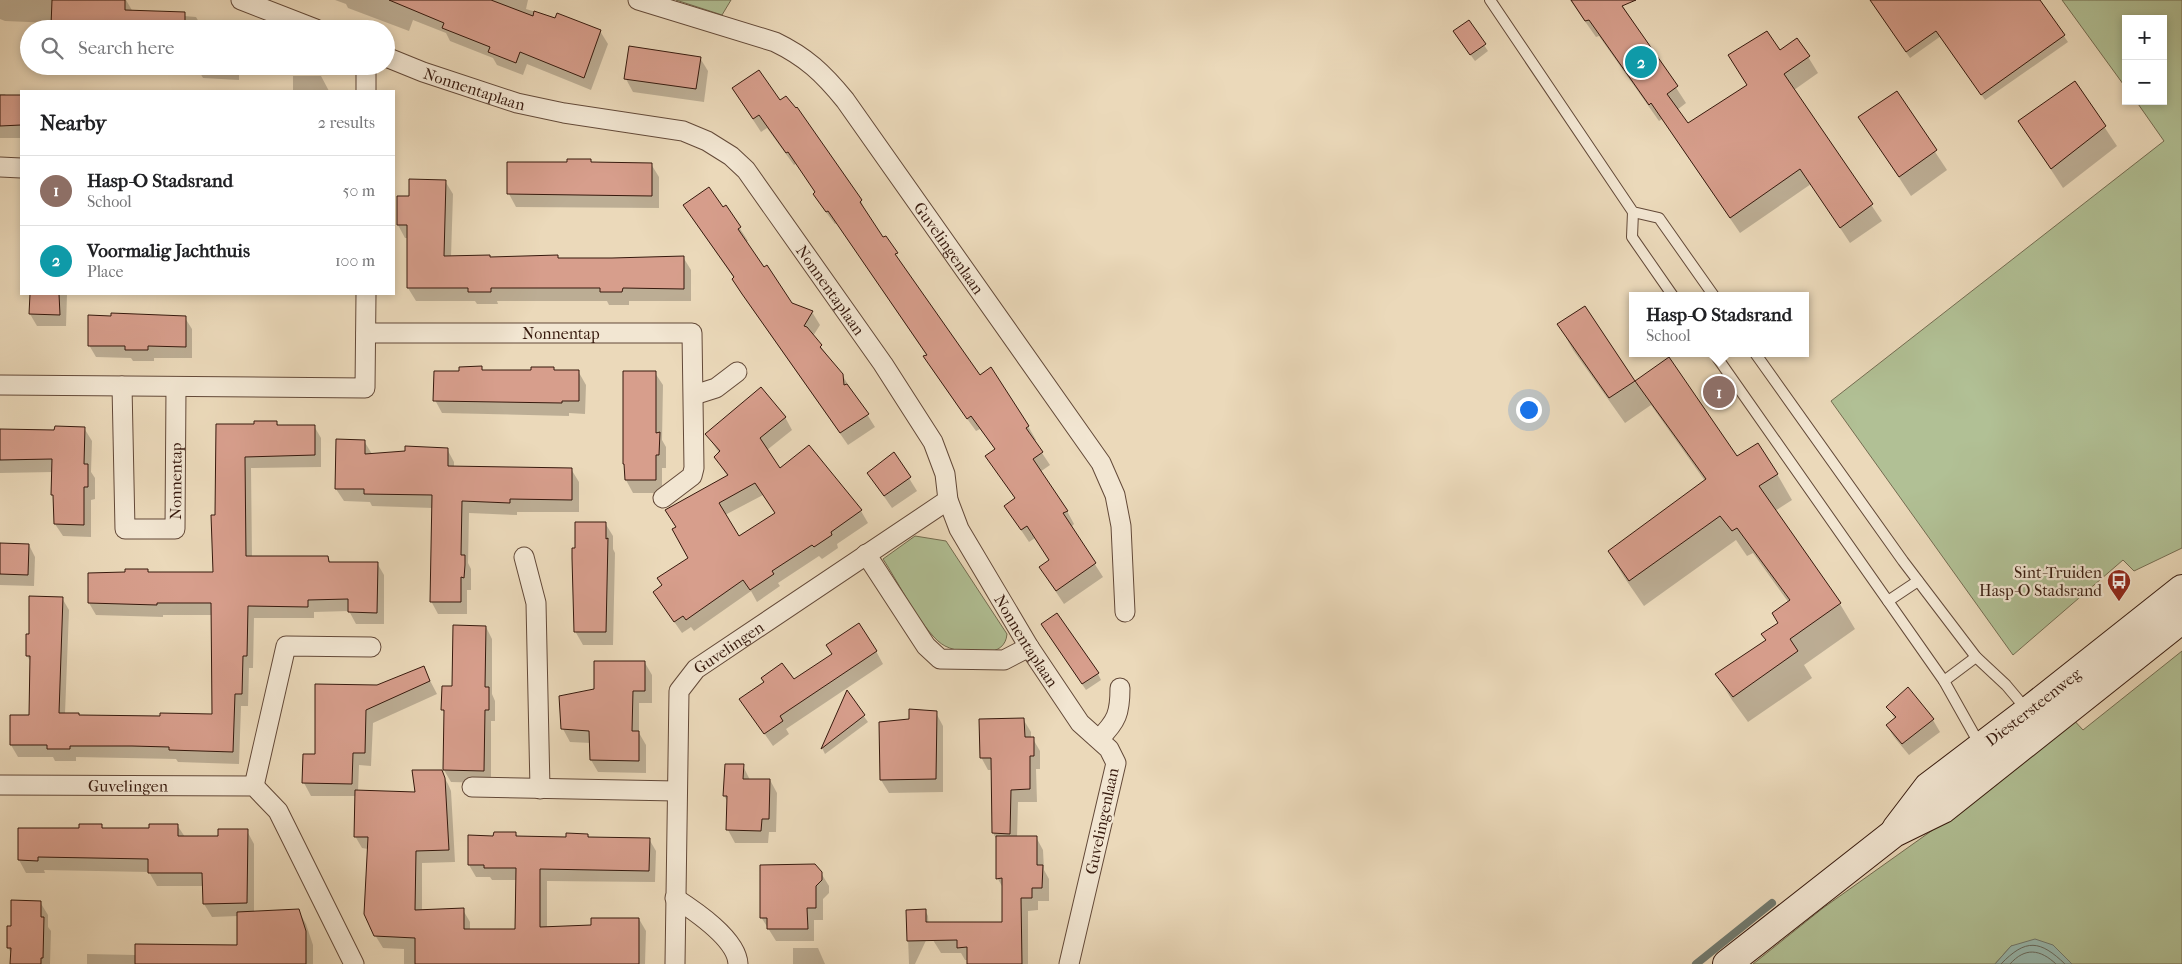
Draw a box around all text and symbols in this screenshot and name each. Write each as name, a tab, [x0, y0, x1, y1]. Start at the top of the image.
map controls	[2122, 15, 2167, 105]
button: +	[2122, 15, 2167, 60]
search box	[20, 20, 395, 75]
icon: search	[38, 34, 66, 62]
text: Search here	[78, 37, 174, 59]
pin: 2	[1625, 43, 1657, 81]
button: −	[2122, 60, 2167, 105]
street label: Nonnentaplaan	[421, 63, 527, 114]
text: Nearby	[40, 111, 106, 135]
text: 2 results	[318, 113, 375, 132]
text: Hasp-O Stadsrand	[87, 170, 233, 192]
text: 1	[53, 181, 59, 200]
text: 50 m	[343, 181, 375, 200]
text: School	[87, 192, 132, 211]
street label: Guvelingenlaan	[910, 198, 989, 298]
text: Voormalig Jachthuis	[87, 240, 250, 262]
street label: Nonnentaplaan	[792, 241, 869, 339]
text: 2	[52, 251, 60, 270]
text: 100 m	[335, 251, 375, 270]
text: Place	[87, 262, 123, 281]
popup	[1629, 292, 1809, 357]
text: Hasp-O Stadsrand	[1646, 304, 1792, 326]
street label: Nonnentap	[522, 324, 600, 343]
text: School	[1646, 326, 1691, 345]
pin: 1	[1703, 373, 1735, 411]
your location	[1516, 397, 1542, 423]
street label: Nonnentap	[166, 442, 185, 520]
place label: Sint-Truiden Hasp-O Stadsrand	[1979, 563, 2103, 600]
bus stop icon: Sint-Truiden Hasp-O Stadsrand	[2106, 568, 2132, 602]
street label: Nonnentaplaan	[990, 591, 1063, 691]
street label: Guvelingen	[690, 617, 768, 677]
street label: Diestersteenweg	[1981, 663, 2085, 750]
street label: Guvelingenlaan	[1081, 765, 1123, 876]
street label: Guvelingen	[88, 776, 169, 795]

